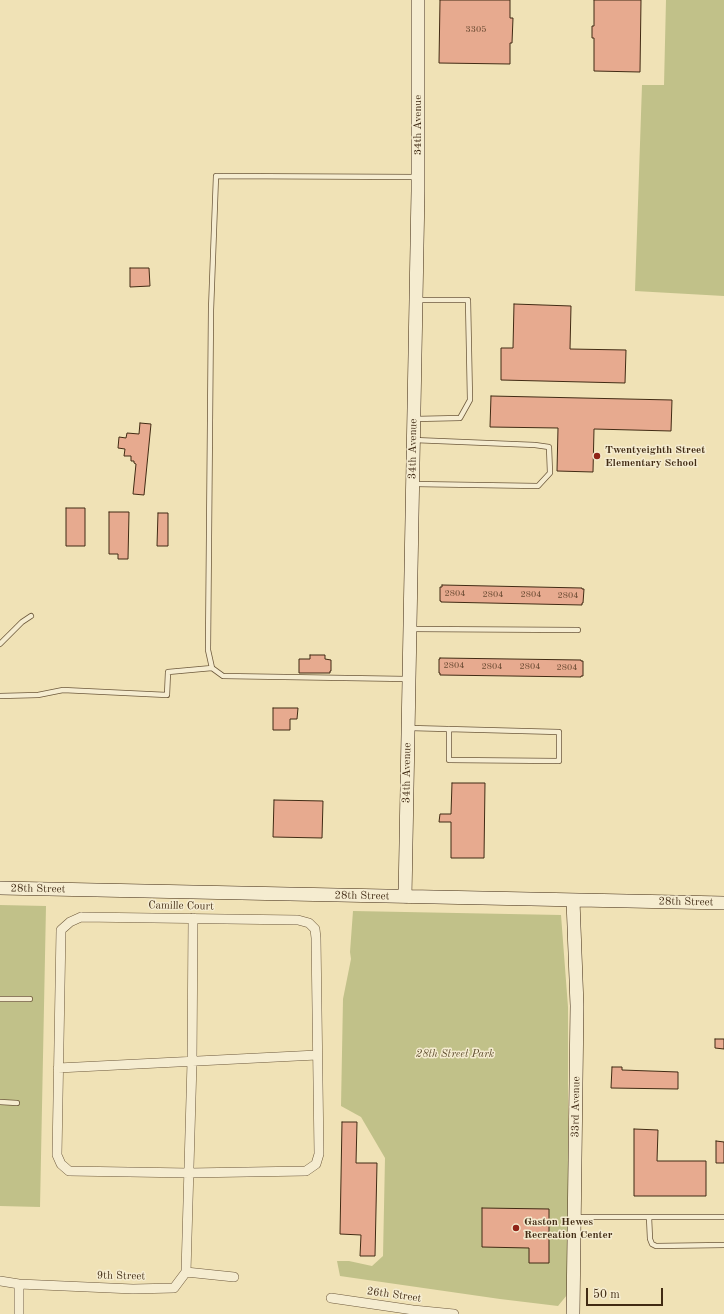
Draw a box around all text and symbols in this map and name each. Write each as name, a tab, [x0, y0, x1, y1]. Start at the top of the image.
house number: 3305	[466, 25, 486, 35]
street label: 34th Avenue	[411, 95, 425, 155]
street label: 34th Avenue	[406, 419, 420, 479]
place label: Twentyeighth Street Elementary School	[605, 443, 705, 469]
marker: Twentyeighth Street Elementary School	[592, 451, 602, 461]
house number: 2804	[445, 589, 465, 599]
house number: 2804	[483, 590, 503, 600]
house number: 2804	[521, 590, 541, 600]
house number: 2804	[558, 591, 578, 601]
house number: 2804	[444, 661, 464, 671]
house number: 2804	[482, 662, 502, 672]
house number: 2804	[520, 662, 540, 672]
house number: 2804	[557, 663, 577, 673]
street label: 34th Avenue	[400, 743, 414, 803]
street label: 28th Street	[10, 882, 66, 896]
street label: 28th Street	[334, 889, 390, 903]
street label: 28th Street	[658, 895, 714, 909]
street label: Camille Court	[148, 899, 214, 913]
park label: 28th Street Park	[416, 1047, 494, 1061]
street label: 33rd Avenue	[569, 1076, 583, 1138]
place label: Gaston Hewes Recreation Center	[524, 1215, 612, 1241]
marker: Gaston Hewes Recreation Center	[511, 1223, 521, 1233]
street label: 9th Street	[97, 1269, 145, 1283]
scale bar	[588, 1280, 665, 1306]
street label: 26th Street	[366, 1285, 422, 1305]
text: 50 m	[593, 1289, 620, 1301]

